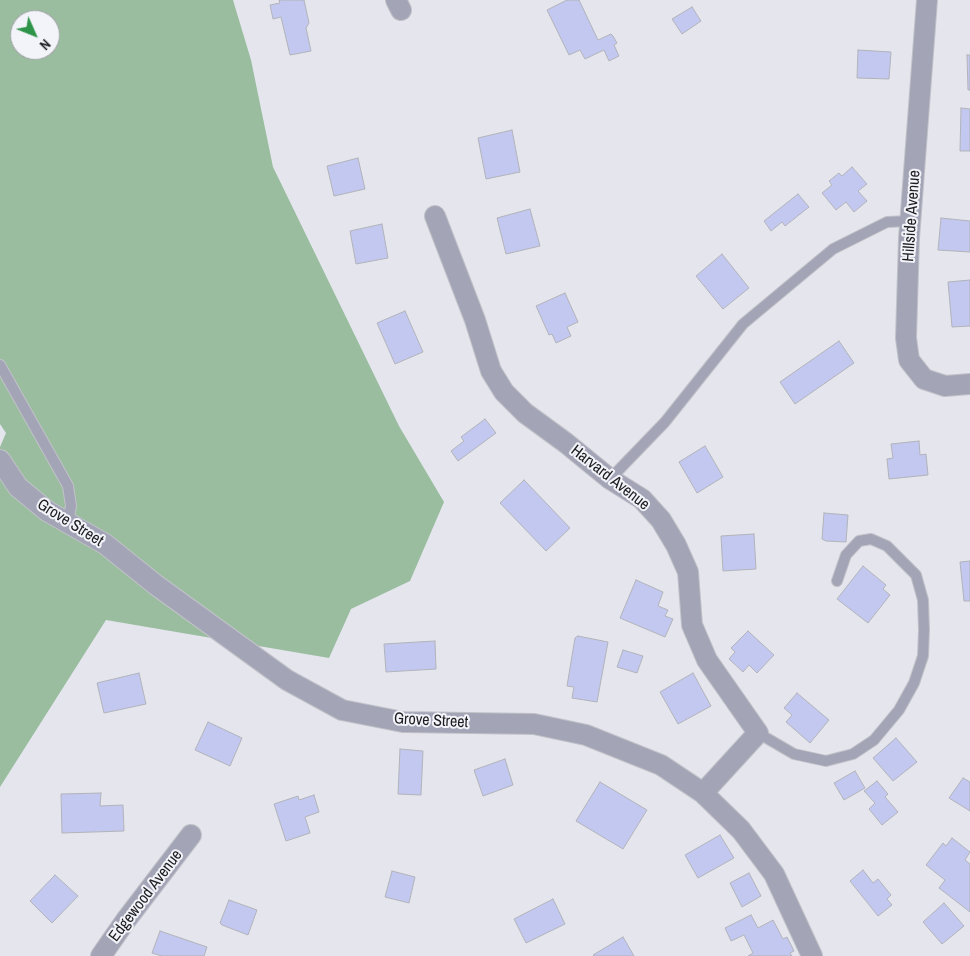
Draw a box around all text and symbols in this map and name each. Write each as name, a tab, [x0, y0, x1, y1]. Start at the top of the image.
north arrow	[10, 10, 60, 60]
text: N	[36, 35, 54, 54]
street label: Hillside Avenue	[899, 170, 925, 262]
street label: Harvard Avenue	[567, 441, 653, 515]
street label: Grove Street	[33, 495, 107, 551]
street label: Grove Street	[393, 709, 469, 733]
street label: Edgewood Avenue	[105, 846, 187, 946]

